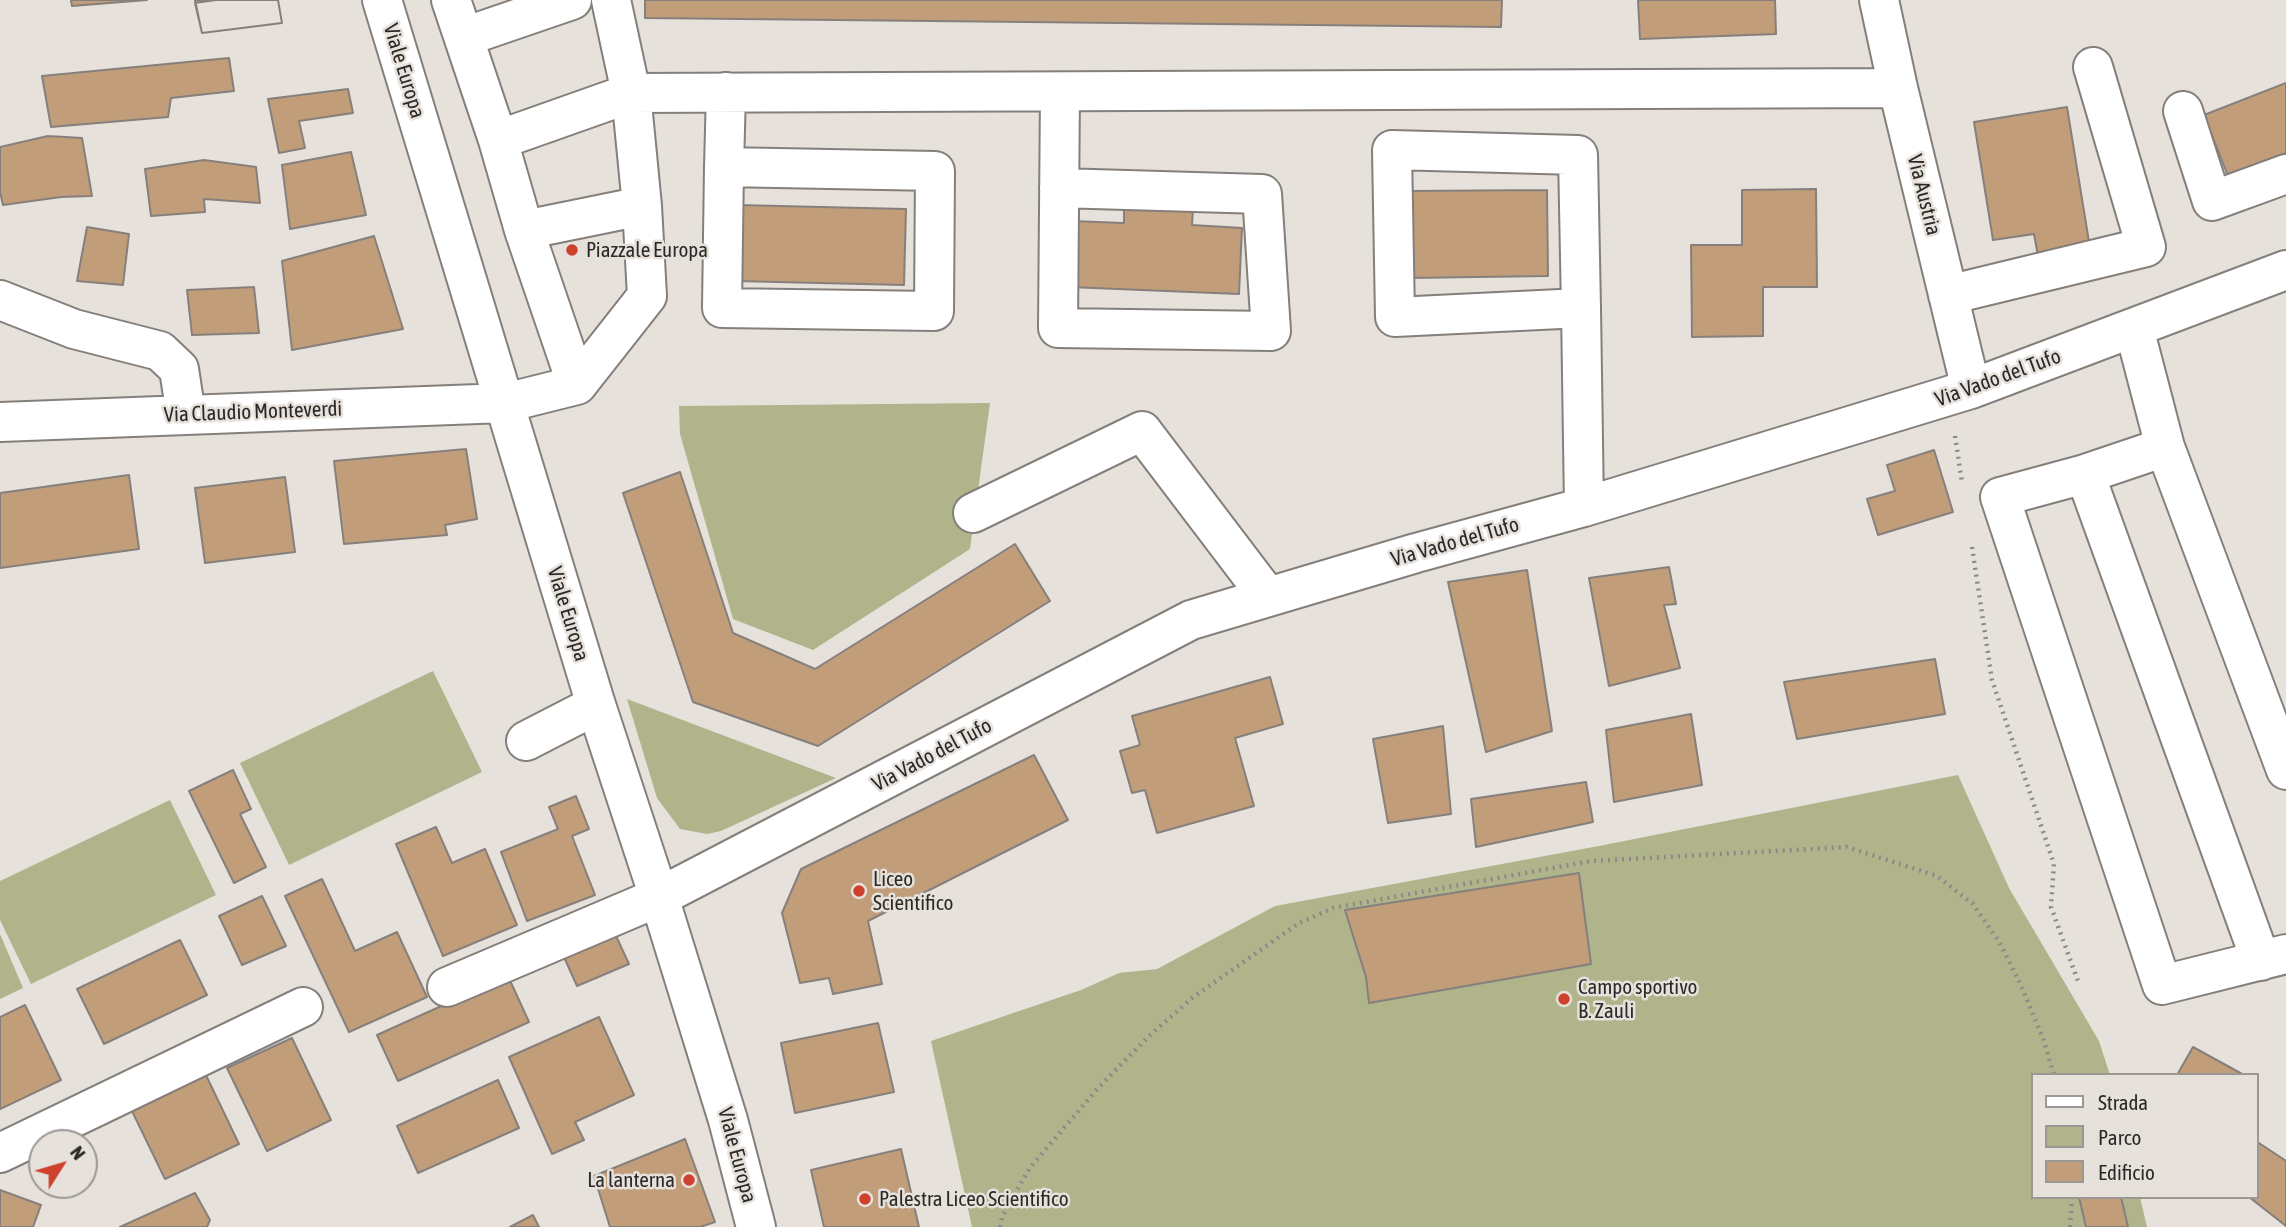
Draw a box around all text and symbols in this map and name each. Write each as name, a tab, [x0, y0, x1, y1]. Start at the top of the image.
street label: Viale Europa	[378, 21, 430, 121]
street label: Via Austria	[1902, 152, 1946, 238]
place label: Piazzale Europa	[586, 237, 708, 263]
marker: Piazzale Europa	[564, 242, 580, 258]
street label: Via Vado del Tufo	[1932, 344, 2064, 412]
street label: Via Claudio Monteverdi	[163, 396, 343, 428]
street label: Via Vado del Tufo	[1388, 512, 1522, 572]
street label: Viale Europa	[542, 564, 594, 664]
street label: Via Vado del Tufo	[868, 713, 996, 797]
place label: Liceo Scientifico	[873, 866, 953, 916]
marker: Liceo Scientifico	[851, 883, 867, 899]
place label: Campo sportivo B. Zauli	[1578, 974, 1697, 1024]
marker: Campo sportivo B. Zauli	[1556, 991, 1572, 1007]
legend	[2030, 1073, 2258, 1199]
text: Strada	[2098, 1090, 2148, 1114]
street label: Viale Europa	[712, 1105, 762, 1205]
text: Parco	[2098, 1125, 2141, 1149]
north arrow	[28, 1129, 98, 1199]
text: N	[66, 1141, 90, 1164]
text: Edificio	[2098, 1160, 2155, 1184]
place label: La lanterna	[587, 1167, 675, 1193]
marker: La lanterna	[681, 1172, 697, 1188]
place label: Palestra Liceo Scientifico	[879, 1186, 1069, 1212]
marker: Palestra Liceo Scientifico	[857, 1191, 873, 1207]

